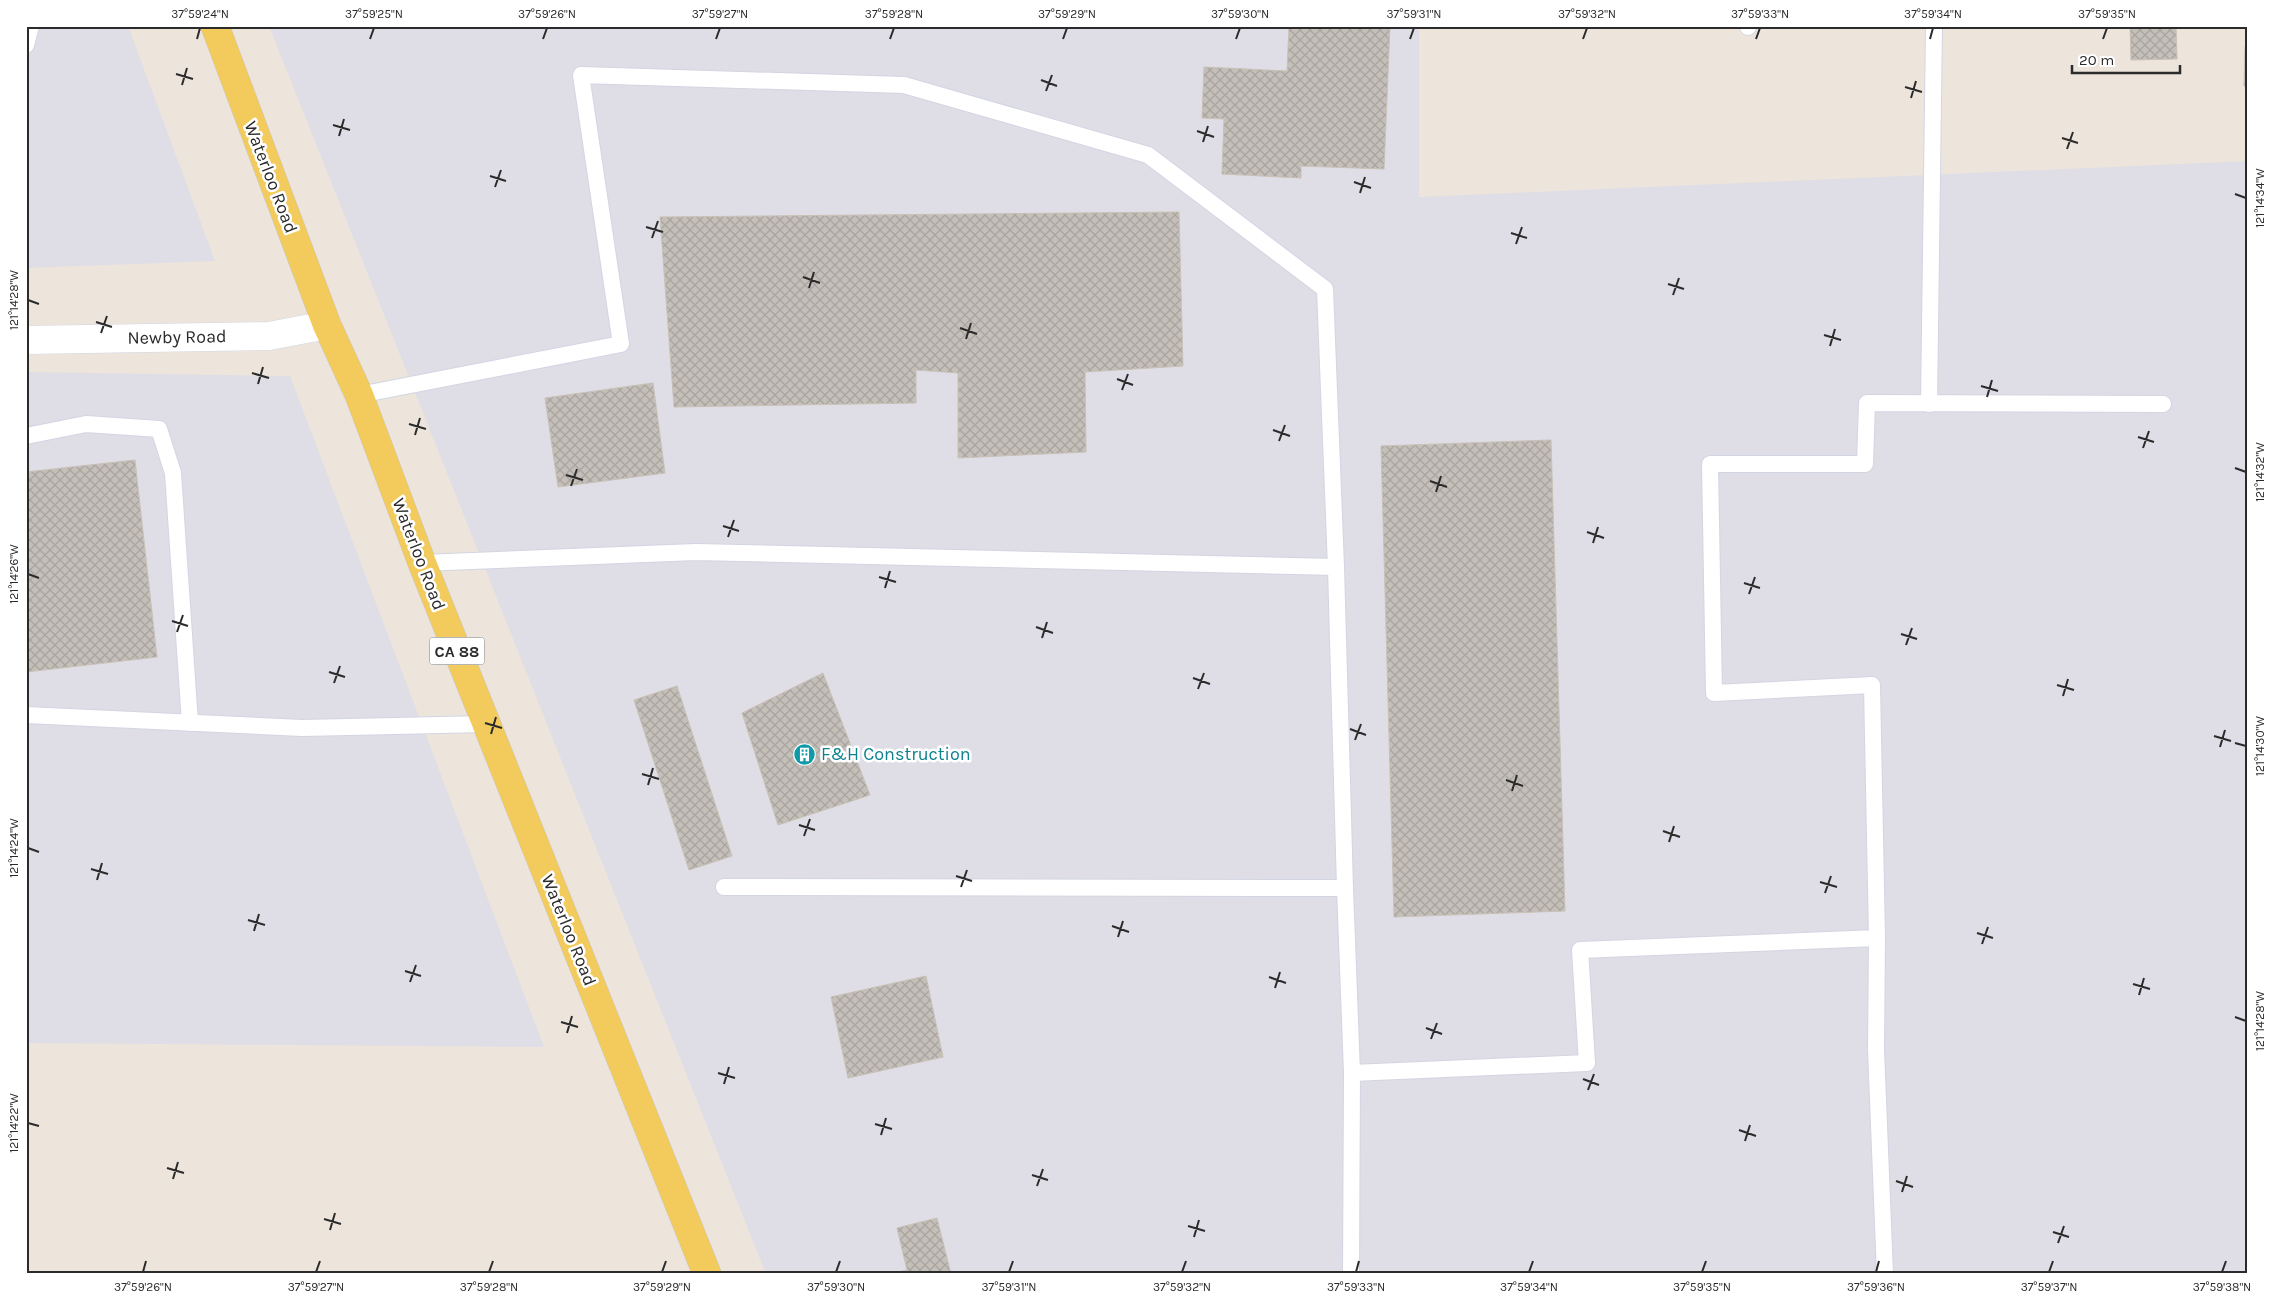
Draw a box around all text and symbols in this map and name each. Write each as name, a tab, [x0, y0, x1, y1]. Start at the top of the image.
text: 37°59'24"N	[171, 7, 229, 21]
text: 37°59'25"N	[345, 7, 403, 21]
text: 37°59'26"N	[518, 7, 576, 21]
text: 37°59'27"N	[692, 7, 748, 21]
text: 37°59'28"N	[865, 7, 923, 21]
text: 37°59'29"N	[1038, 7, 1096, 21]
text: 37°59'30"N	[1211, 7, 1269, 21]
text: 37°59'31"N	[1386, 7, 1442, 21]
text: 37°59'32"N	[1558, 7, 1616, 21]
text: 37°59'33"N	[1731, 7, 1789, 21]
text: 37°59'34"N	[1904, 7, 1962, 21]
text: 37°59'35"N	[2078, 7, 2136, 21]
scale bar	[2072, 42, 2179, 74]
text: 20 m	[2079, 51, 2114, 69]
street label: Waterloo Road	[240, 118, 302, 236]
text: 121°14'34"W	[2253, 168, 2267, 228]
text: 121°14'28"W	[7, 270, 21, 330]
street label: Newby Road	[127, 325, 227, 349]
text: 121°14'32"W	[2253, 442, 2267, 502]
street label: Waterloo Road	[388, 495, 450, 613]
text: 121°14'26"W	[7, 544, 21, 604]
road number: CA 88	[430, 637, 484, 664]
text: 121°14'30"W	[2253, 716, 2267, 776]
building icon: F&H Construction	[793, 742, 817, 766]
place label: F&H Construction	[821, 743, 971, 765]
text: 121°14'24"W	[7, 818, 21, 878]
street label: Waterloo Road	[537, 871, 601, 989]
text: 121°14'28"W	[2253, 991, 2267, 1051]
text: 121°14'22"W	[7, 1093, 21, 1153]
text: 37°59'26"N	[114, 1280, 172, 1294]
text: 37°59'27"N	[288, 1280, 344, 1294]
text: 37°59'28"N	[460, 1280, 518, 1294]
text: 37°59'29"N	[633, 1280, 691, 1294]
text: 37°59'30"N	[807, 1280, 865, 1294]
text: 37°59'31"N	[981, 1280, 1037, 1294]
text: 37°59'32"N	[1153, 1280, 1211, 1294]
text: 37°59'33"N	[1327, 1280, 1385, 1294]
text: 37°59'34"N	[1500, 1280, 1558, 1294]
text: 37°59'35"N	[1673, 1280, 1731, 1294]
text: 37°59'36"N	[1847, 1280, 1905, 1294]
text: 37°59'37"N	[2021, 1280, 2077, 1294]
text: 37°59'38"N	[2193, 1280, 2251, 1294]

